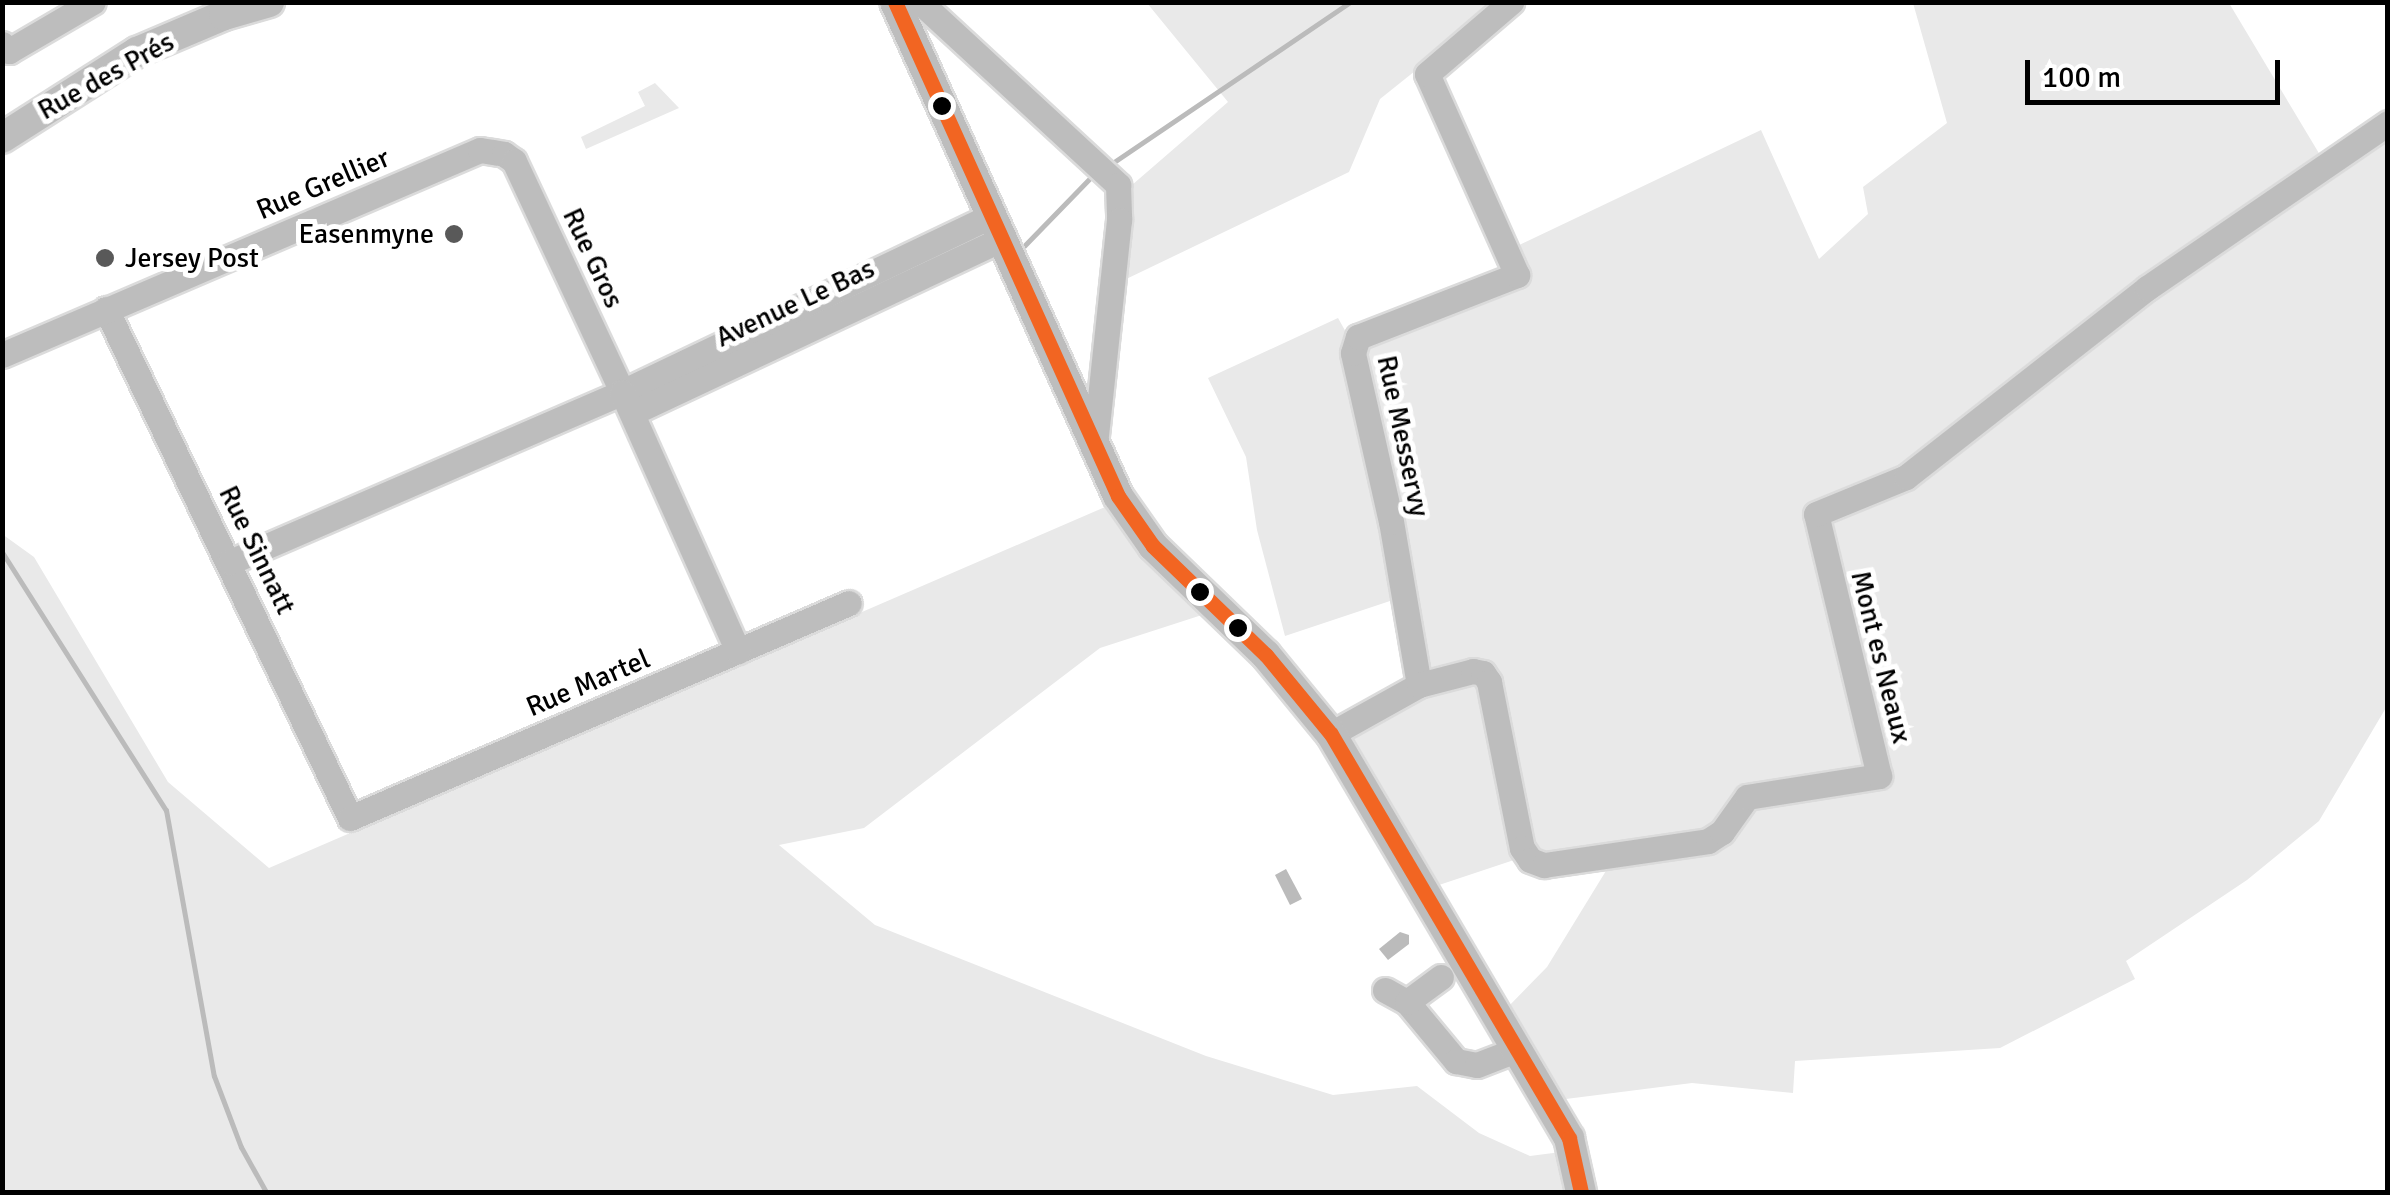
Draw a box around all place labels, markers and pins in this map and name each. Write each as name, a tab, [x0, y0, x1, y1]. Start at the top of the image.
unlabelled marker	[932, 96, 952, 116]
place label: Easenmyne	[298, 217, 434, 251]
marker: Easenmyne	[443, 223, 465, 245]
place label: Jersey Post	[125, 241, 259, 275]
marker: Jersey Post	[94, 247, 116, 269]
unlabelled marker	[1190, 582, 1210, 602]
unlabelled marker	[1228, 618, 1248, 638]

